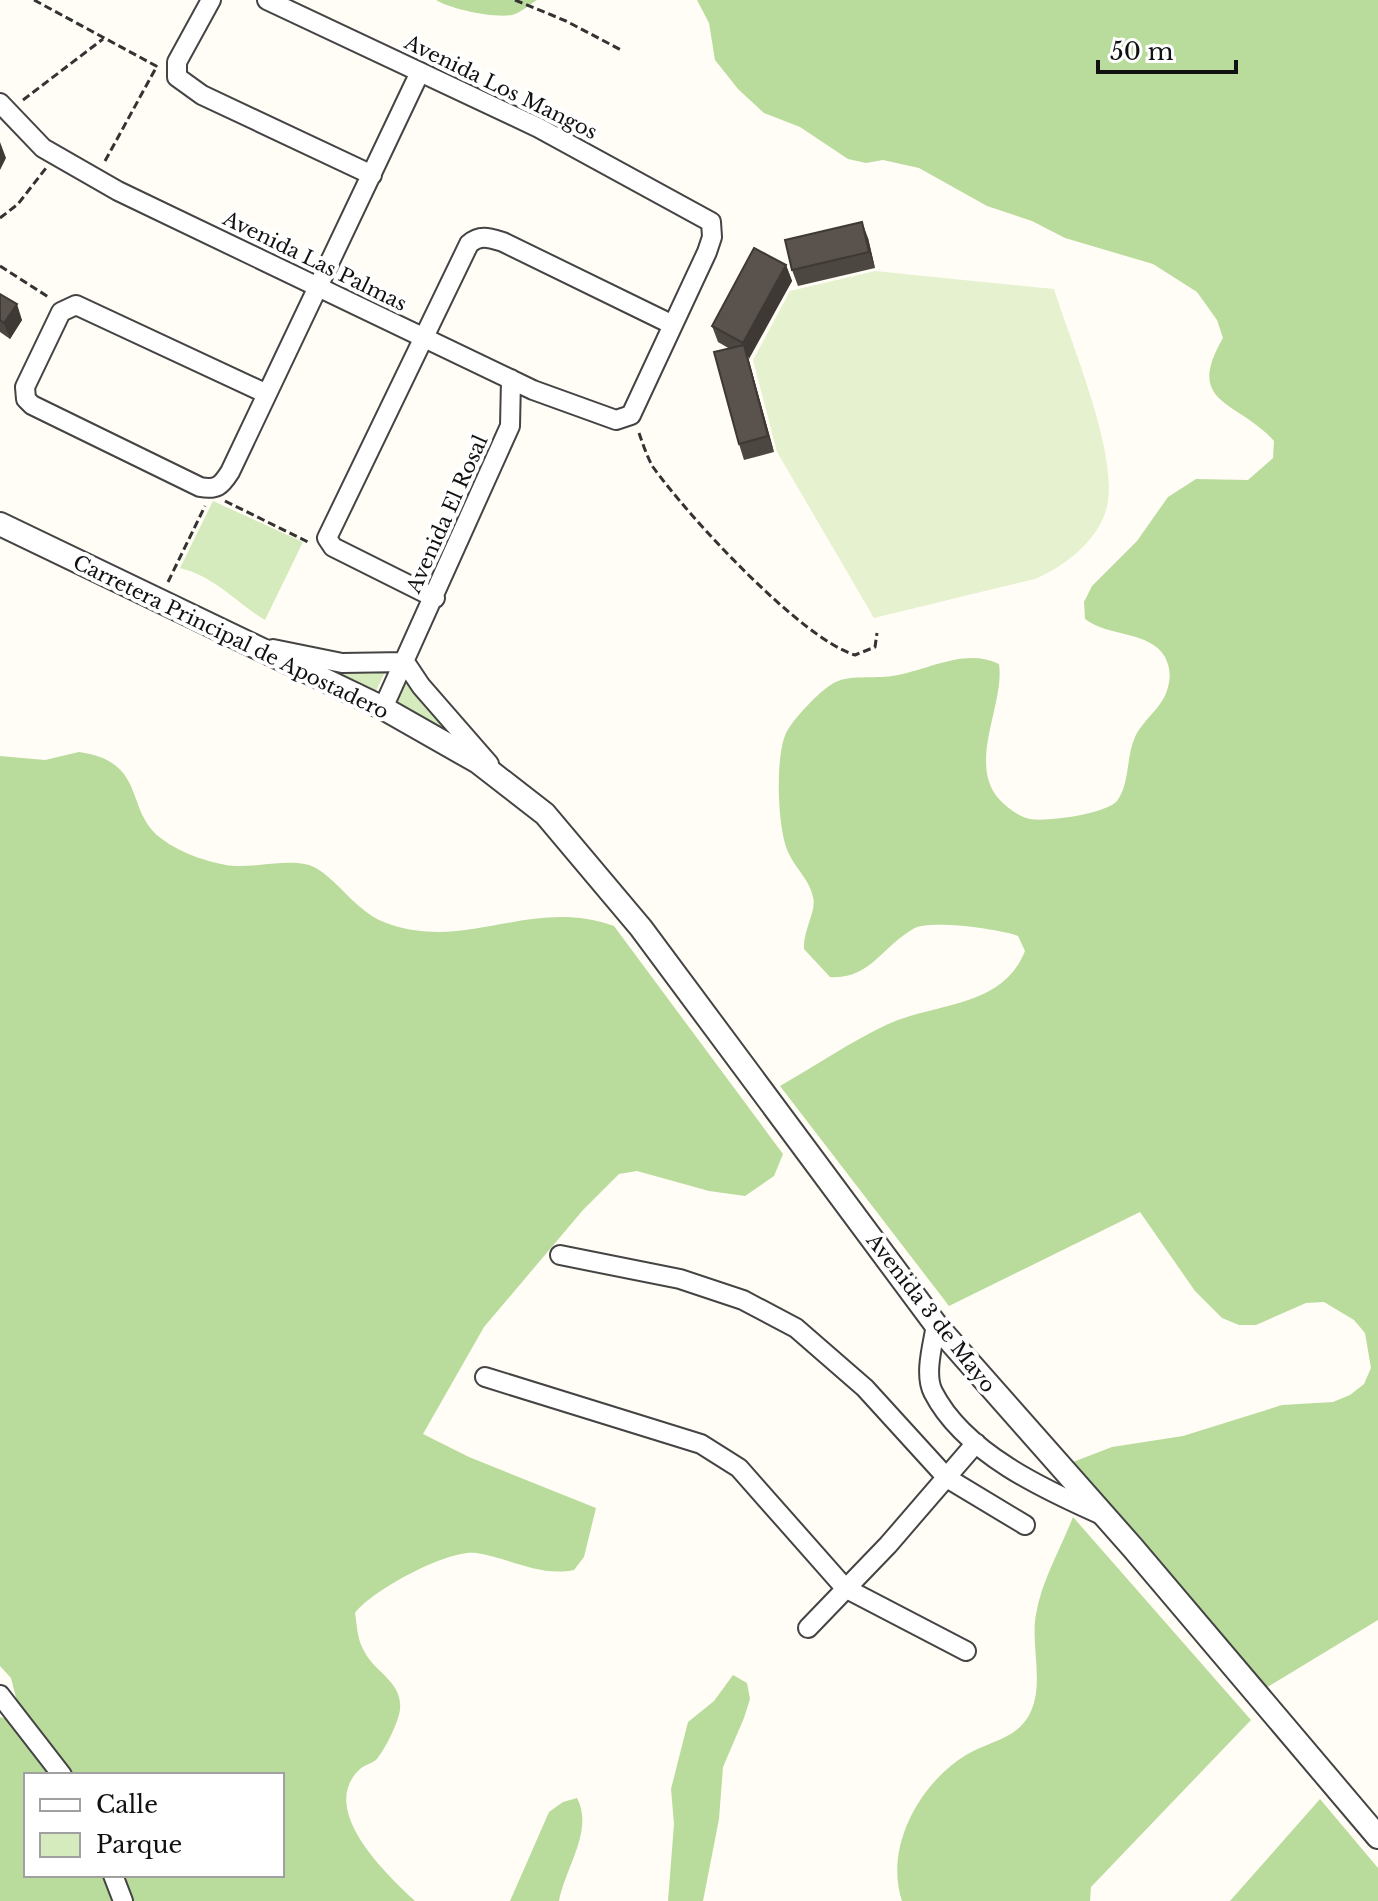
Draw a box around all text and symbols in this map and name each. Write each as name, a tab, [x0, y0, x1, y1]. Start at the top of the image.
scale bar	[1098, 24, 1236, 74]
street label: Avenida Los Mangos	[400, 29, 601, 144]
text: 50 m	[1110, 37, 1174, 66]
street label: Avenida Las Palmas	[218, 206, 411, 316]
street label: Avenida El Rosal	[401, 431, 493, 598]
street label: Carretera Principal de Apostadero	[69, 550, 393, 724]
street label: Avenida 3 de Mayo	[861, 1228, 1000, 1397]
legend	[24, 1773, 284, 1877]
text: Calle	[96, 1790, 158, 1819]
text: Parque	[96, 1830, 182, 1859]

